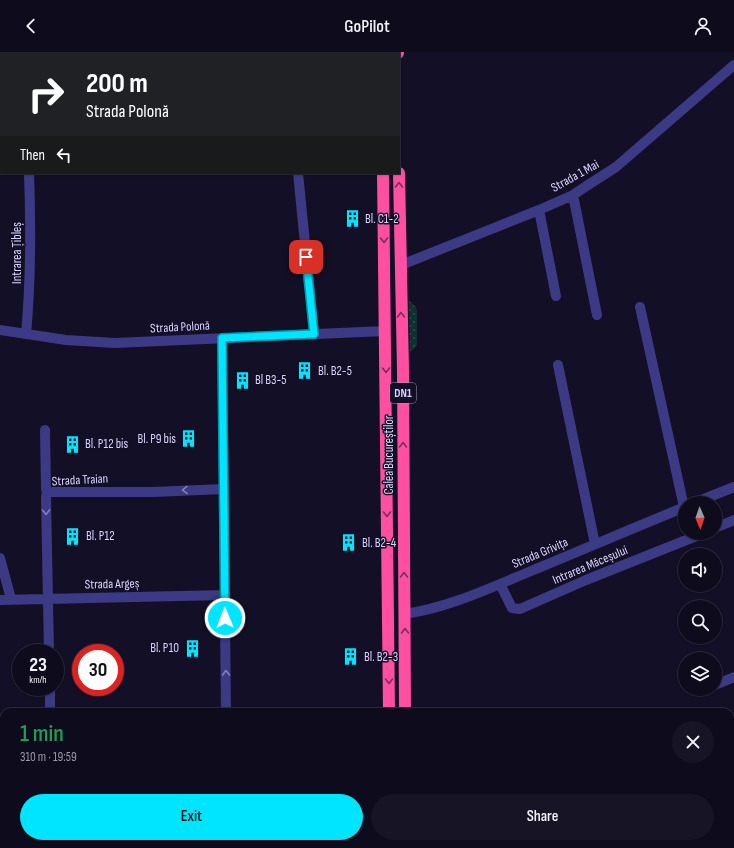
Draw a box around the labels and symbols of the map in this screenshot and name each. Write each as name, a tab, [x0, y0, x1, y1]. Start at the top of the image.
street label: Strada 1 Mai	[548, 156, 602, 196]
one-way arrow	[395, 182, 403, 188]
building icon: Bl. C1-2	[342, 209, 362, 229]
place label: Bl. C1-2	[365, 211, 399, 227]
street label: Intrarea Țibleș	[9, 222, 25, 284]
one-way arrow	[380, 237, 388, 243]
pin	[289, 240, 323, 274]
one-way arrow	[397, 312, 406, 318]
street label: Strada Polonă	[150, 317, 210, 337]
building icon: Bl. B2-5	[295, 361, 315, 381]
place label: Bl. B2-5	[318, 363, 352, 379]
one-way arrow	[382, 367, 390, 373]
building icon: Bl B3-5	[232, 370, 252, 390]
place label: Bl B3-5	[255, 372, 287, 388]
road number: DN1	[390, 383, 416, 403]
street label: Calea Bucureștilor	[381, 415, 397, 495]
building icon: Bl. P9 bis	[179, 429, 199, 449]
place label: Bl. P9 bis	[137, 431, 176, 447]
building icon: Bl. P12 bis	[62, 434, 82, 454]
place label: Bl. P12 bis	[85, 436, 128, 452]
one-way arrow	[399, 442, 407, 448]
street label: Strada Traian	[51, 471, 109, 489]
one-way arrow	[182, 486, 188, 495]
north arrow	[678, 496, 722, 540]
one-way arrow	[42, 509, 51, 515]
one-way arrow	[383, 511, 391, 517]
building icon: Bl. P12	[63, 526, 83, 546]
place label: Bl. P12	[86, 528, 115, 544]
building icon: Bl. B2-4	[339, 533, 359, 553]
street label: Strada Grivița	[509, 534, 571, 572]
place label: Bl. B2-4	[362, 535, 397, 551]
street label: Intrarea Măceșului	[550, 542, 630, 588]
one-way arrow	[400, 572, 408, 578]
street label: Strada Argeș	[84, 576, 140, 592]
position arrow	[204, 597, 246, 639]
one-way arrow	[401, 628, 409, 634]
building icon: Bl. P10	[182, 638, 202, 658]
place label: Bl. P10	[150, 640, 179, 656]
speed limit sign: 30	[72, 644, 124, 696]
building icon: Bl. B2-3	[341, 647, 361, 667]
place label: Bl. B2-3	[364, 649, 398, 665]
one-way arrow	[222, 670, 230, 676]
one-way arrow	[385, 678, 393, 684]

